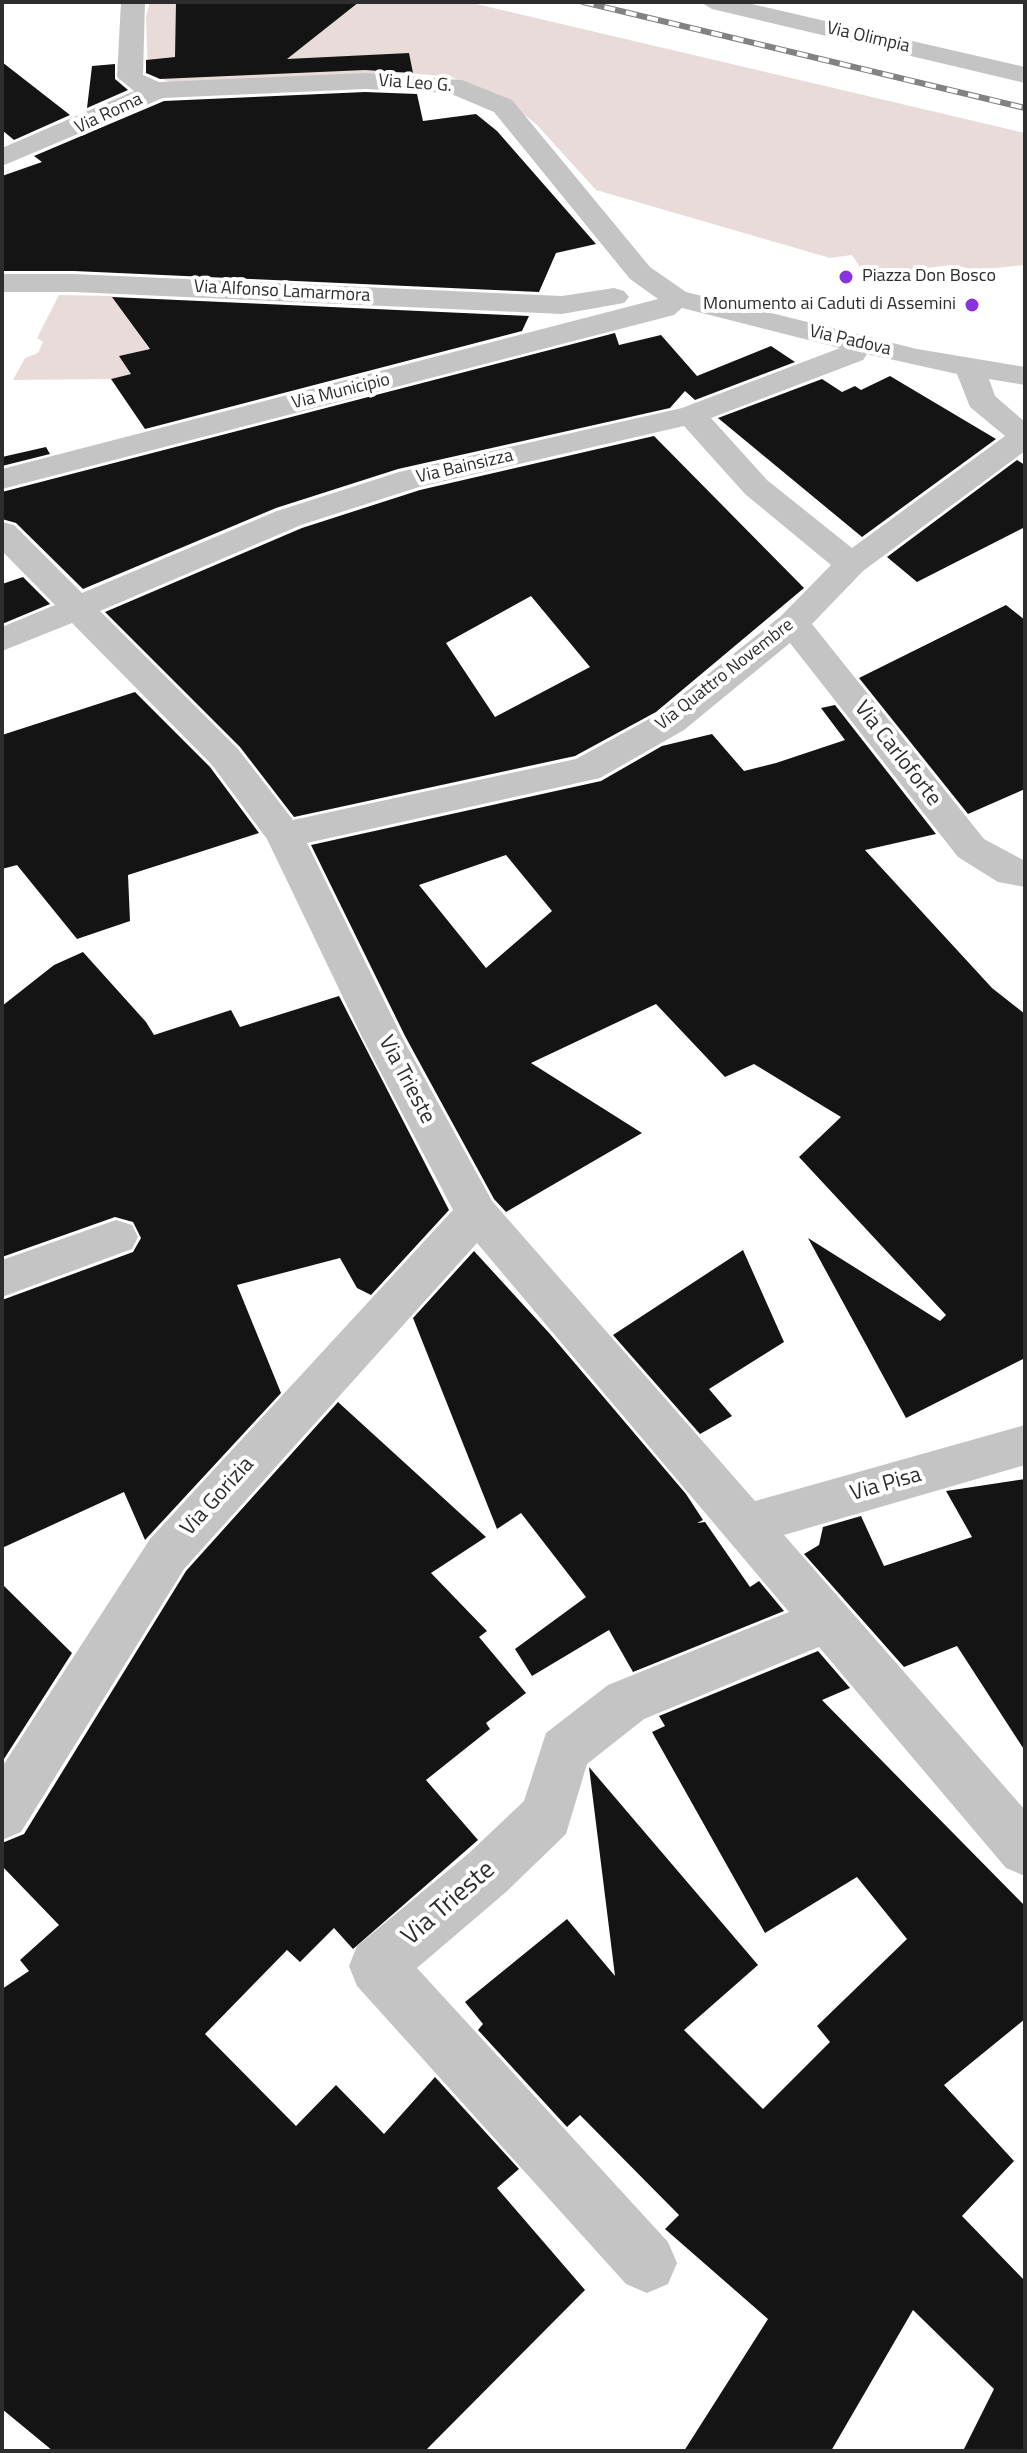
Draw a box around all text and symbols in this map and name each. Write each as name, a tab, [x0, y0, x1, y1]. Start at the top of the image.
street label: Via Olimpia	[824, 18, 912, 58]
street label: Via Leo G.	[378, 71, 452, 97]
street label: Via Roma	[72, 89, 146, 139]
place label: Piazza Don Bosco	[862, 266, 996, 288]
marker: Piazza Don Bosco	[837, 268, 855, 286]
street label: Via Alfonso Lamarmora	[193, 277, 371, 307]
place label: Monumento ai Caduti di Assemini	[703, 294, 956, 316]
marker: Monumento ai Caduti di Assemini	[963, 296, 981, 314]
street label: Via Padova	[807, 321, 893, 361]
street label: Via Municipio	[290, 369, 392, 415]
street label: Via Bainsizza	[414, 445, 516, 489]
street label: Via Quattro Novembre	[652, 615, 798, 735]
street label: Via Carloforte	[848, 696, 946, 812]
street label: Via Trieste	[372, 1032, 440, 1128]
street label: Via Gorizia	[176, 1452, 260, 1542]
street label: Via Pisa	[847, 1462, 925, 1508]
street label: Via Trieste	[396, 1855, 502, 1953]

